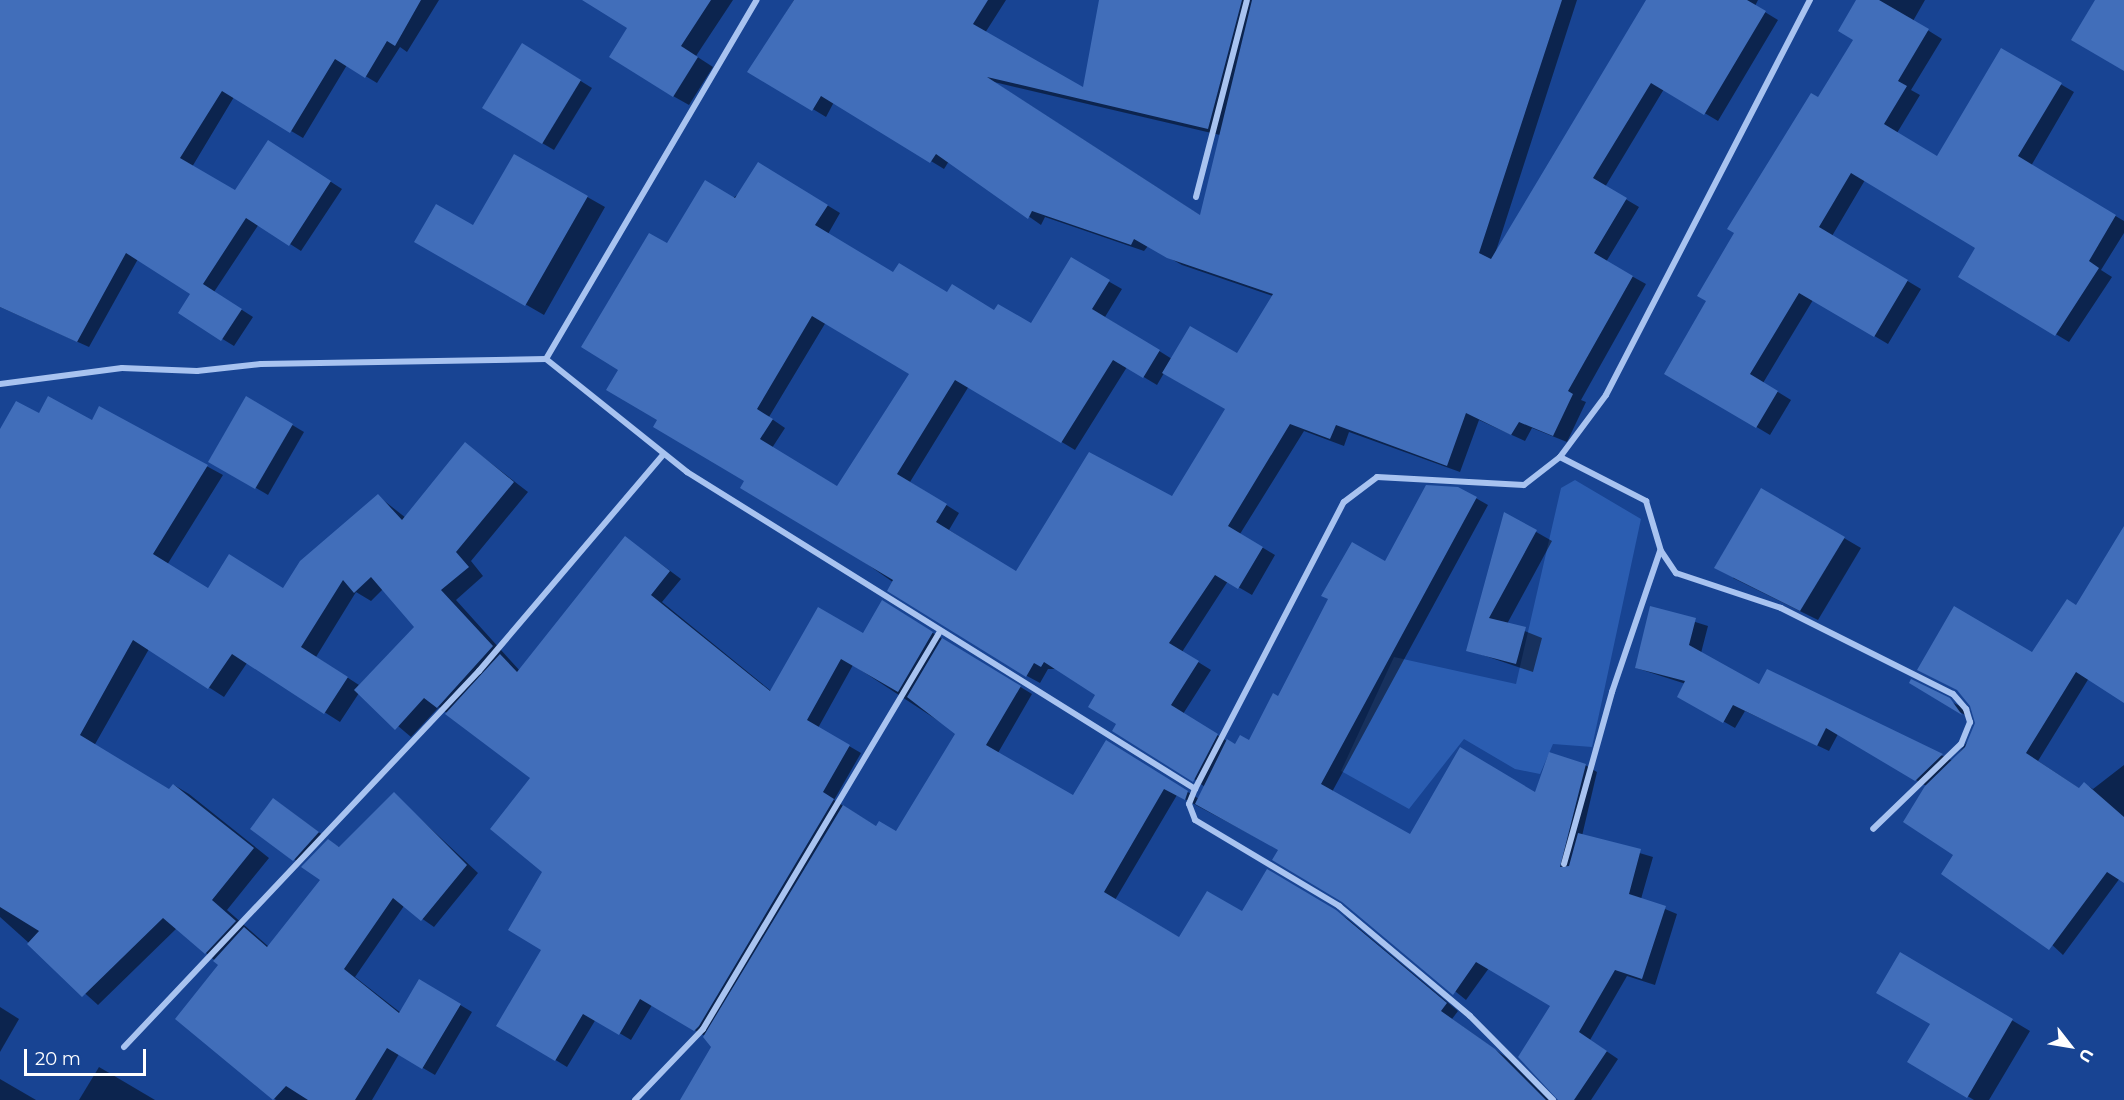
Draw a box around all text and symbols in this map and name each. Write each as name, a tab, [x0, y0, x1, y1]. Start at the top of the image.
north arrow	[2040, 1016, 2100, 1076]
scale bar	[27, 1037, 148, 1075]
text: U	[2074, 1045, 2097, 1066]
text: 20 m	[35, 1048, 81, 1070]

